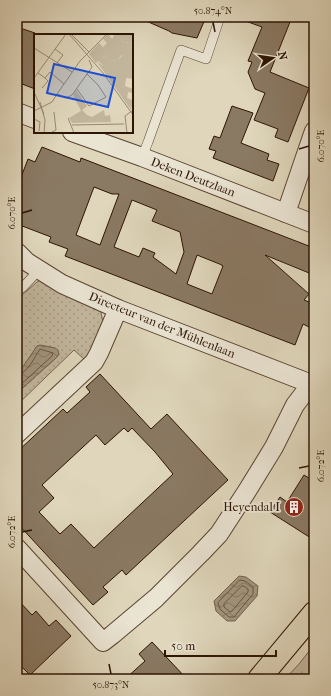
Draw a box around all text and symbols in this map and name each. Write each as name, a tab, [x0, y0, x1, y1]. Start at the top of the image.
text: 50.874°N	[194, 5, 233, 17]
inset map	[34, 34, 133, 133]
north arrow	[253, 38, 293, 78]
text: N	[275, 50, 290, 62]
text: 6.070°E	[315, 130, 327, 162]
street label: Deken Deutzlaan	[149, 154, 237, 200]
text: 6.070°E	[6, 197, 18, 229]
street label: Directeur van der Mühlenlaan	[87, 289, 237, 361]
text: 6.072°E	[315, 450, 327, 482]
building icon: Heyendal I	[283, 496, 305, 518]
place label: Heyendal I	[223, 500, 280, 514]
text: 6.072°E	[6, 516, 18, 548]
scale bar	[165, 632, 276, 658]
text: 50 m	[171, 639, 195, 653]
text: 50.873°N	[93, 679, 130, 691]

